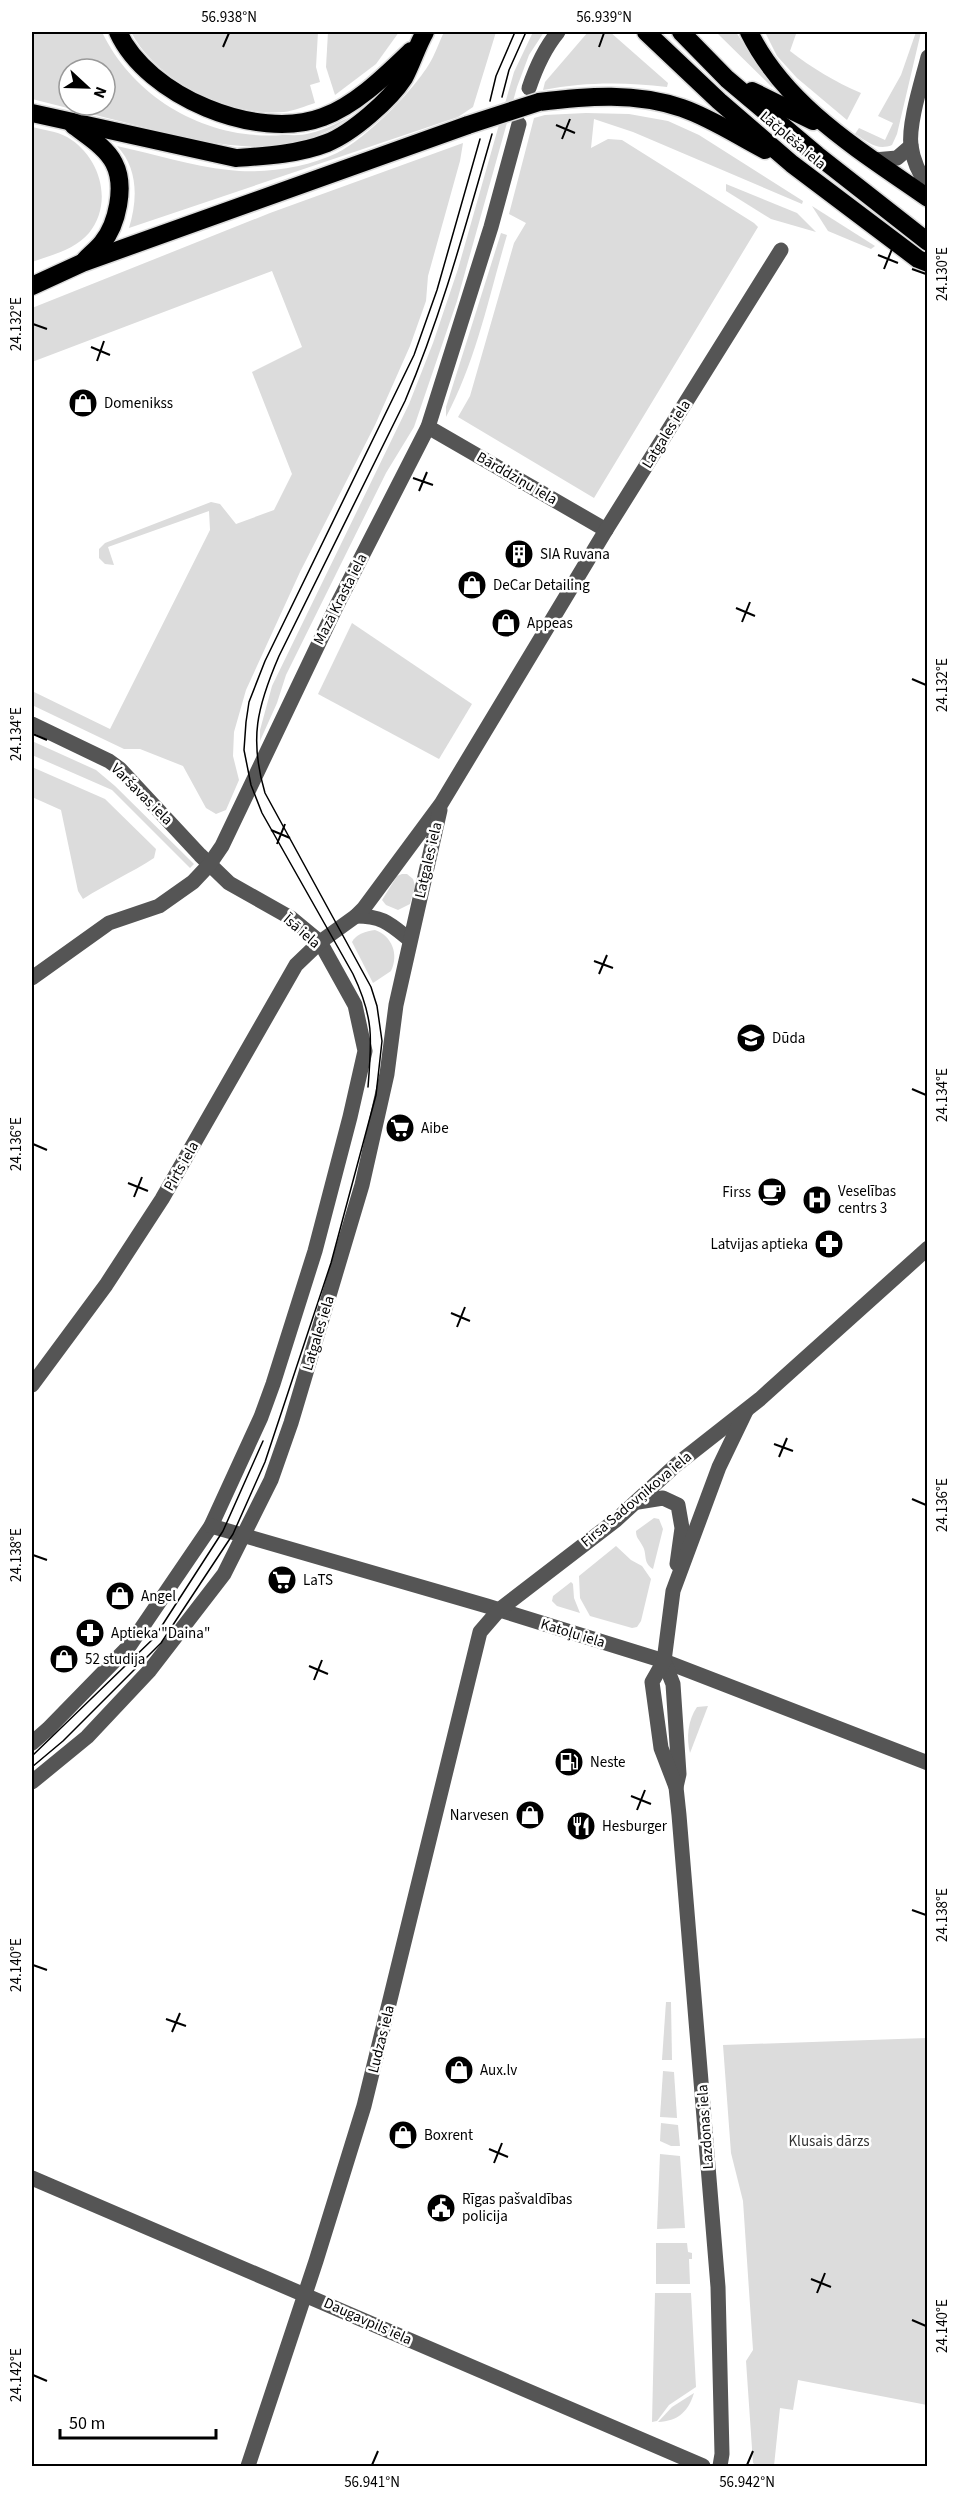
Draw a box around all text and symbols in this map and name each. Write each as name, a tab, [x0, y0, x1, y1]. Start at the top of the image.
text: 56.938°N	[201, 7, 257, 28]
text: 56.939°N	[576, 7, 632, 28]
north arrow	[57, 57, 117, 117]
text: N	[88, 83, 112, 101]
street label: Lāčplēša iela	[755, 106, 830, 174]
text: 24.130°E	[932, 247, 953, 301]
text: 24.132°E	[6, 297, 27, 351]
shop icon: Domenikss	[67, 387, 99, 419]
place label: Domenikss	[104, 393, 173, 414]
street label: Latgales iela	[637, 396, 696, 473]
street label: Bārddziņu iela	[473, 447, 561, 510]
building icon: SIA Ruvana	[503, 538, 535, 570]
place label: SIA Ruvana	[540, 544, 610, 565]
street label: Mazā Krasta iela	[308, 550, 372, 649]
shop icon: DeCar Detailing	[456, 569, 488, 601]
place label: DeCar Detailing	[493, 575, 590, 596]
shop icon: Appeas	[490, 607, 522, 639]
place label: Appeas	[527, 613, 573, 634]
text: 24.132°E	[932, 658, 953, 712]
text: 24.134°E	[6, 707, 27, 761]
street label: Varšavas iela	[106, 759, 177, 830]
street label: Latgales iela	[410, 820, 447, 900]
street label: Īsā iela	[278, 909, 325, 954]
school or university icon: Dūda	[735, 1022, 767, 1054]
place label: Dūda	[772, 1028, 805, 1049]
text: 24.134°E	[932, 1068, 953, 1122]
supermarket icon: Aibe	[384, 1112, 416, 1144]
text: 24.136°E	[6, 1117, 27, 1171]
place label: Aibe	[421, 1118, 449, 1139]
street label: Pirts iela	[159, 1138, 204, 1195]
cafe icon: Firss	[756, 1176, 788, 1208]
place label: Veselības centrs 3	[838, 1181, 896, 1219]
place label: Firss	[722, 1182, 751, 1203]
hospital icon: Veselības centrs 3	[801, 1184, 833, 1216]
pharmacy icon: Latvijas aptieka	[813, 1228, 845, 1260]
place label: Latvijas aptieka	[710, 1234, 808, 1255]
street label: Latgales iela	[297, 1293, 340, 1373]
street label: Firsa Sadovņikova iela	[576, 1447, 696, 1552]
text: 24.136°E	[932, 1478, 953, 1532]
text: 24.138°E	[6, 1528, 27, 1582]
supermarket icon: LaTS	[266, 1564, 298, 1596]
place label: LaTS	[303, 1570, 333, 1591]
shop icon: Angel	[104, 1580, 136, 1612]
place label: Angel	[141, 1586, 176, 1607]
street label: Katoļu iela	[538, 1614, 608, 1653]
pharmacy icon: Aptieka "Daina"	[74, 1617, 106, 1649]
place label: Aptieka "Daina"	[111, 1623, 210, 1644]
shop icon: 52 studija	[48, 1643, 80, 1675]
place label: 52 studija	[85, 1649, 145, 1670]
fuel station icon: Neste	[553, 1746, 585, 1778]
place label: Neste	[590, 1752, 625, 1773]
shop icon: Narvesen	[514, 1799, 546, 1831]
place label: Narvesen	[450, 1805, 509, 1826]
restaurant icon: Hesburger	[565, 1810, 597, 1842]
place label: Hesburger	[602, 1816, 668, 1837]
text: 24.138°E	[932, 1888, 953, 1942]
text: 24.140°E	[6, 1938, 27, 1992]
street label: Ludzas iela	[363, 2003, 400, 2075]
shop icon: Aux.lv	[443, 2054, 475, 2086]
place label: Aux.lv	[480, 2060, 517, 2081]
street label: Lazdonas iela	[692, 2084, 719, 2170]
shop icon: Boxrent	[387, 2119, 419, 2151]
place label: Boxrent	[424, 2125, 473, 2146]
park label: Klusais dārzs	[788, 2131, 870, 2152]
place label: Rīgas pašvaldības policija	[462, 2189, 572, 2227]
public building icon: Rīgas pašvaldības policija	[425, 2192, 457, 2224]
street label: Daugavpils iela	[320, 2293, 415, 2350]
text: 24.140°E	[932, 2299, 953, 2353]
text: 24.142°E	[6, 2348, 27, 2402]
scale bar	[60, 2402, 216, 2440]
text: 50 m	[69, 2411, 105, 2436]
text: 56.941°N	[344, 2472, 400, 2493]
text: 56.942°N	[719, 2472, 775, 2493]

